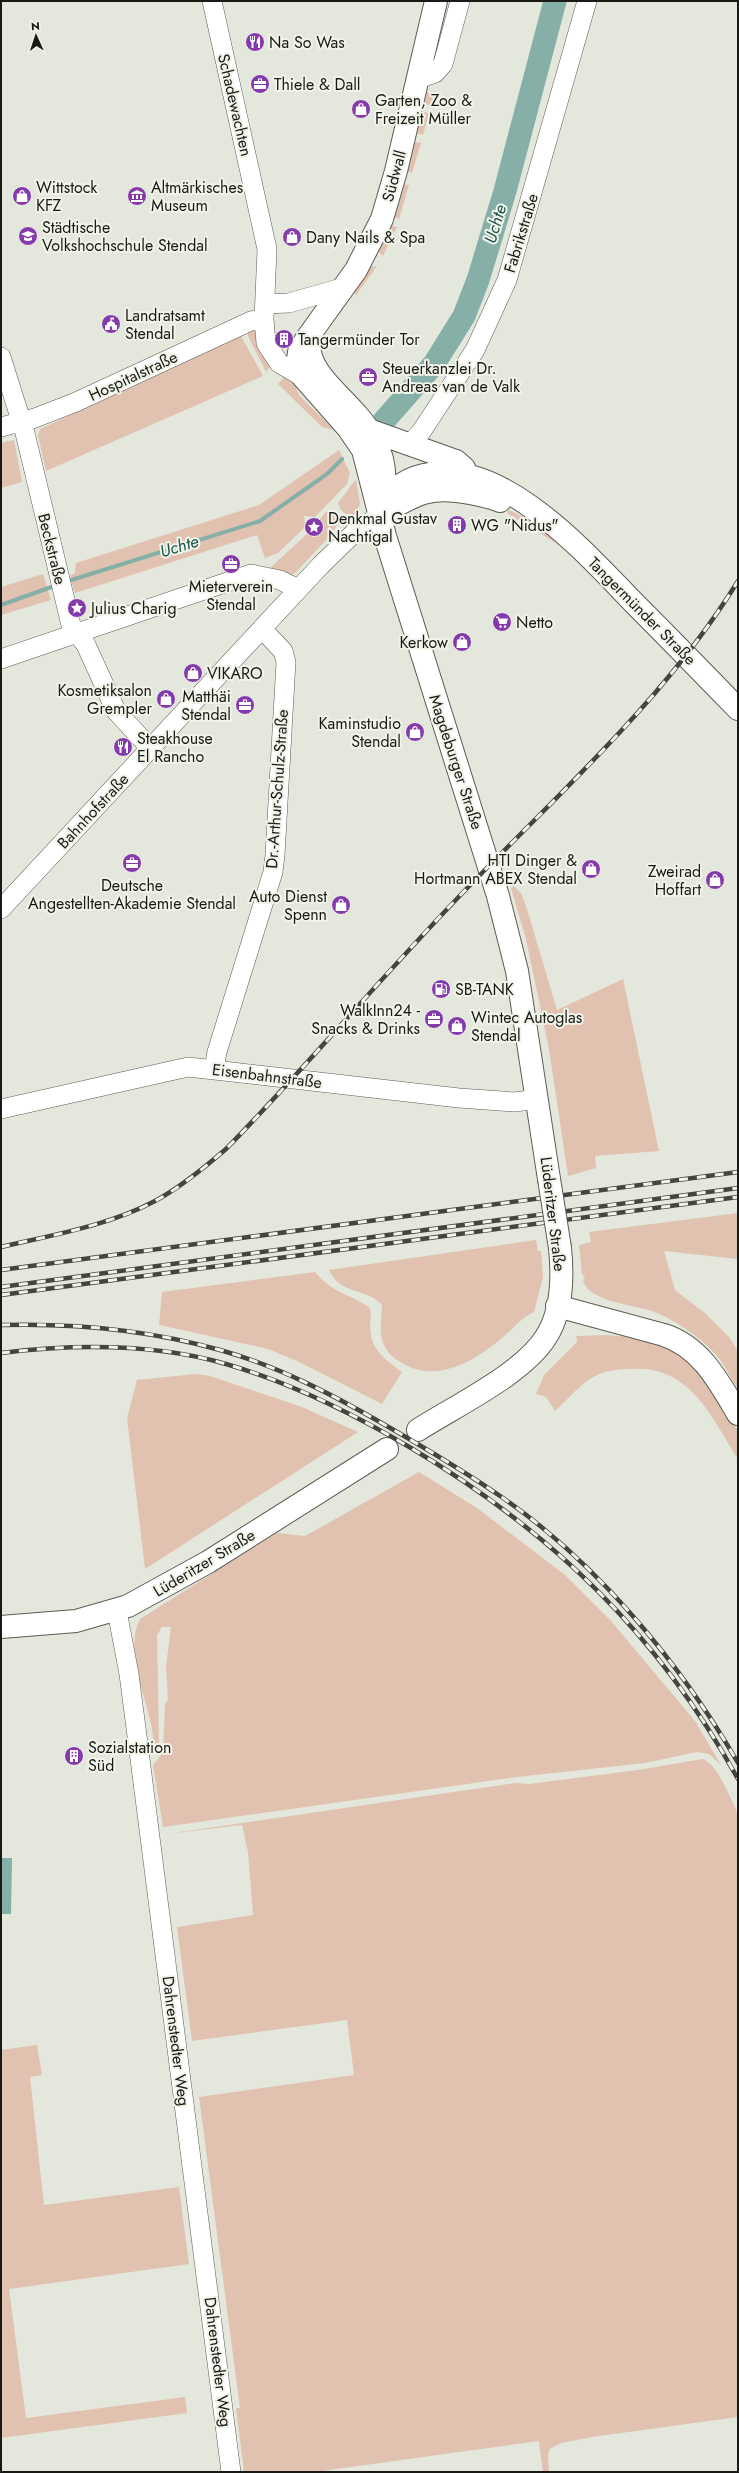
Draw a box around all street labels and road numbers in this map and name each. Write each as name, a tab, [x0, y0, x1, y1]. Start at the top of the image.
street label: Schadewachten	[212, 51, 258, 159]
street label: Südwall	[376, 148, 412, 204]
street label: Fabrikstraße	[498, 191, 544, 275]
street label: Hospitalstraße	[85, 345, 181, 407]
street label: Beckstraße	[32, 511, 72, 587]
street label: Tangermünder Straße	[583, 552, 701, 670]
street label: Magdeburger Straße	[423, 692, 489, 832]
street label: Dr.-Arthur-Schulz-Straße	[260, 708, 294, 870]
street label: Bahnhofstraße	[52, 768, 134, 854]
street label: Eisenbahnstraße	[211, 1058, 323, 1094]
street label: Lüderitzer Straße	[535, 1155, 571, 1273]
street label: Lüderitzer Straße	[149, 1523, 259, 1603]
street label: Dahrenstedter Weg	[157, 1975, 195, 2107]
street label: Dahrenstedter Weg	[199, 2296, 237, 2428]

